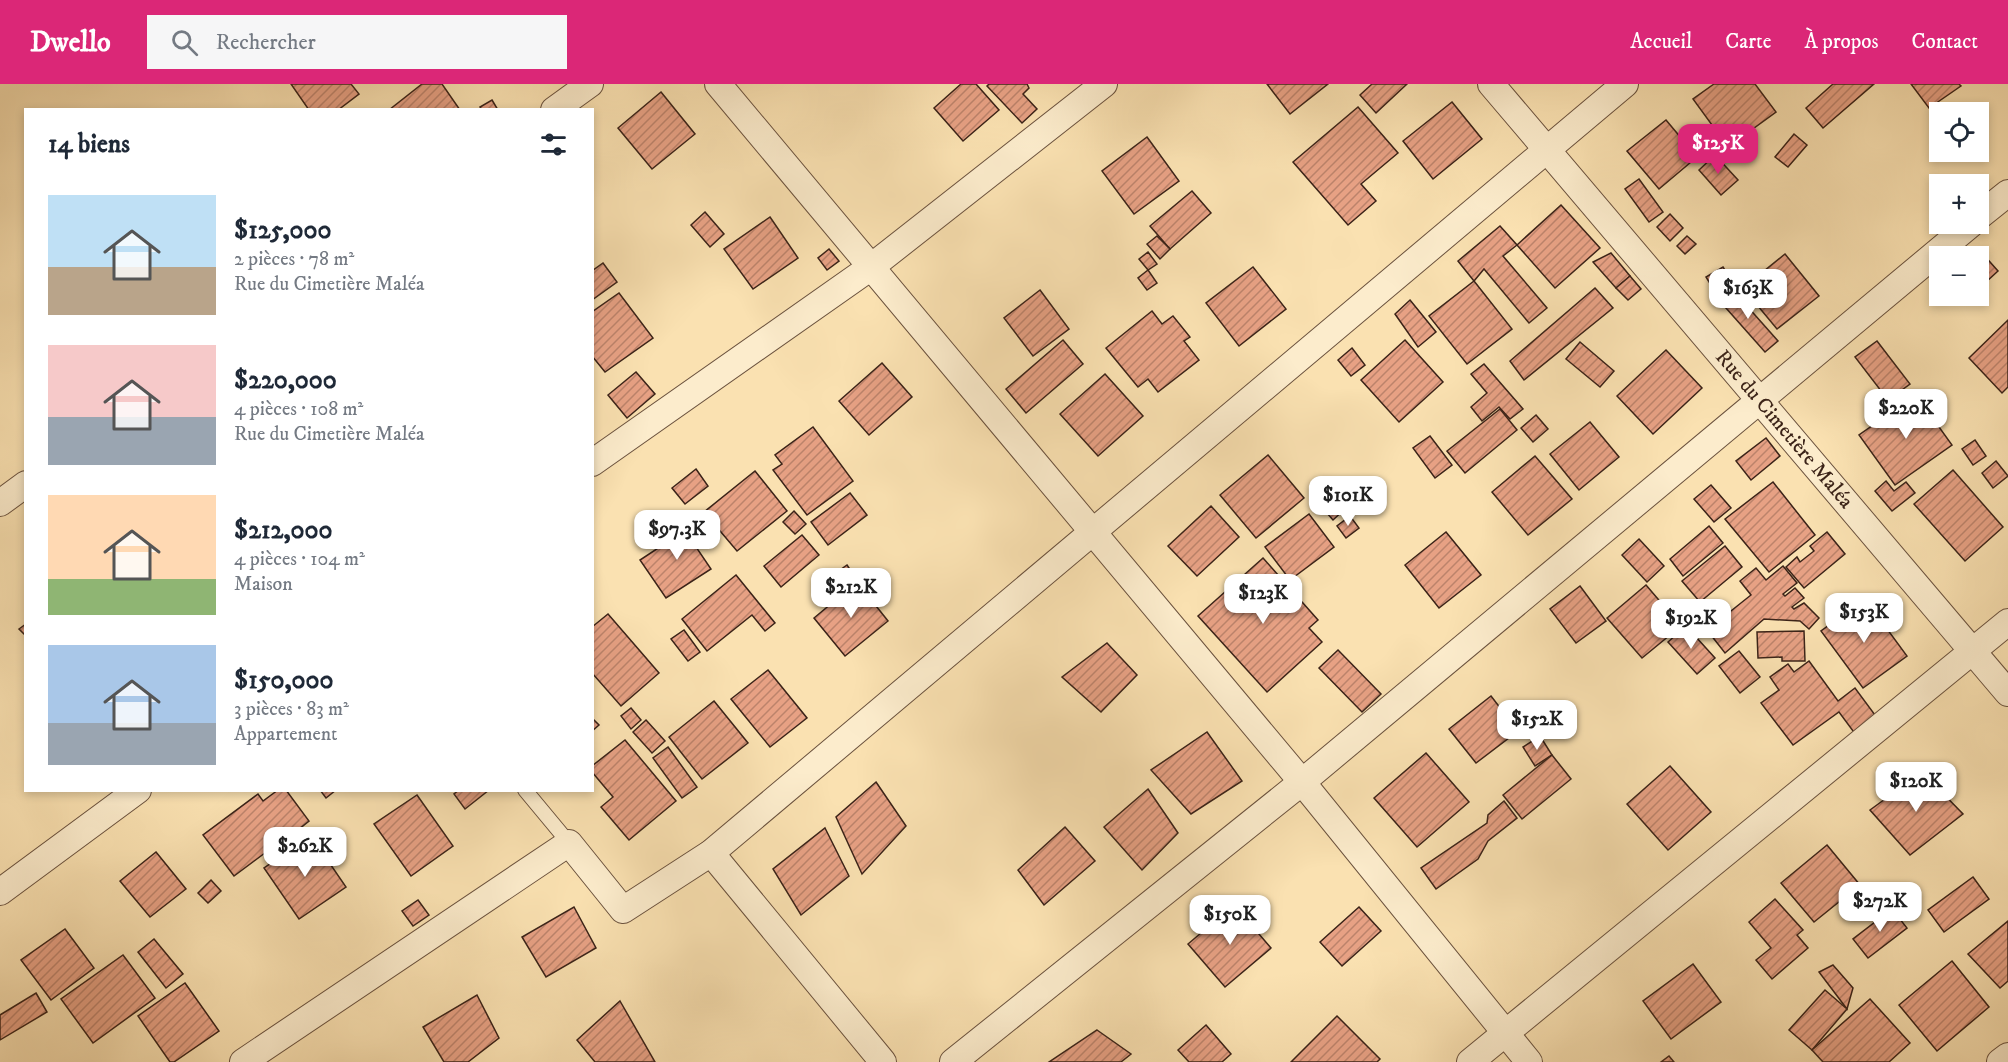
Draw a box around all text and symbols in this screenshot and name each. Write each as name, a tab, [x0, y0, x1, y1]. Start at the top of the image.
search box	[147, 15, 567, 69]
text: Dwello	[30, 25, 111, 60]
icon: search	[168, 26, 201, 59]
text: Rechercher	[216, 29, 316, 56]
text: Accueil	[1630, 29, 1692, 55]
text: Carte	[1725, 29, 1771, 55]
text: À propos	[1804, 29, 1879, 55]
text: Contact	[1912, 29, 1978, 55]
map controls	[1929, 102, 1989, 306]
button: locate	[1929, 102, 1989, 162]
pin: $125K	[1676, 124, 1760, 175]
text: 14 biens	[48, 128, 130, 161]
icon: filters	[537, 128, 570, 161]
text: $125K	[1692, 131, 1744, 156]
button: +	[1929, 174, 1989, 234]
text: $125,000	[234, 214, 331, 247]
icon: home	[96, 219, 168, 291]
button: −	[1929, 246, 1989, 306]
text: 2 pièces · 78 m²	[234, 247, 354, 272]
pin: $163K	[1706, 269, 1790, 320]
text: Rue du Cimetière Maléa	[234, 272, 424, 297]
text: $163K	[1723, 276, 1773, 301]
street label: Rue du Cimetière Maléa	[1710, 345, 1859, 514]
text: $220,000	[234, 364, 337, 397]
icon: home	[96, 369, 168, 441]
pin: $220K	[1864, 389, 1948, 440]
text: $220K	[1878, 396, 1934, 421]
text: 4 pièces · 108 m²	[234, 397, 363, 422]
text: Rue du Cimetière Maléa	[234, 422, 424, 447]
pin: $101K	[1306, 476, 1390, 527]
text: $101K	[1323, 483, 1373, 508]
pin: $97.3K	[628, 510, 726, 561]
text: $212,000	[234, 514, 333, 547]
text: $97.3K	[648, 517, 706, 542]
icon: home	[96, 519, 168, 591]
text: 4 pièces · 104 m²	[234, 547, 365, 572]
pin: $212K	[809, 568, 893, 619]
text: Maison	[234, 572, 293, 597]
pin: $123K	[1221, 574, 1305, 625]
text: $212K	[825, 575, 877, 600]
text: $123K	[1238, 581, 1288, 606]
pin: $153K	[1822, 593, 1906, 644]
pin: $192K	[1649, 599, 1733, 650]
text: $153K	[1839, 600, 1889, 625]
text: $192K	[1665, 606, 1717, 631]
text: $150,000	[234, 664, 333, 697]
icon: home	[96, 669, 168, 741]
text: 3 pièces · 83 m²	[234, 697, 349, 722]
pin: $152K	[1495, 700, 1579, 751]
text: $152K	[1511, 707, 1563, 732]
text: Appartement	[234, 722, 337, 747]
pin: $120K	[1874, 762, 1958, 813]
text: $120K	[1890, 769, 1942, 794]
pin: $262K	[263, 827, 347, 878]
text: $262K	[277, 834, 333, 859]
pin: $272K	[1838, 882, 1922, 933]
text: $272K	[1853, 889, 1907, 914]
pin: $150K	[1188, 895, 1272, 946]
text: $150K	[1204, 902, 1256, 927]

